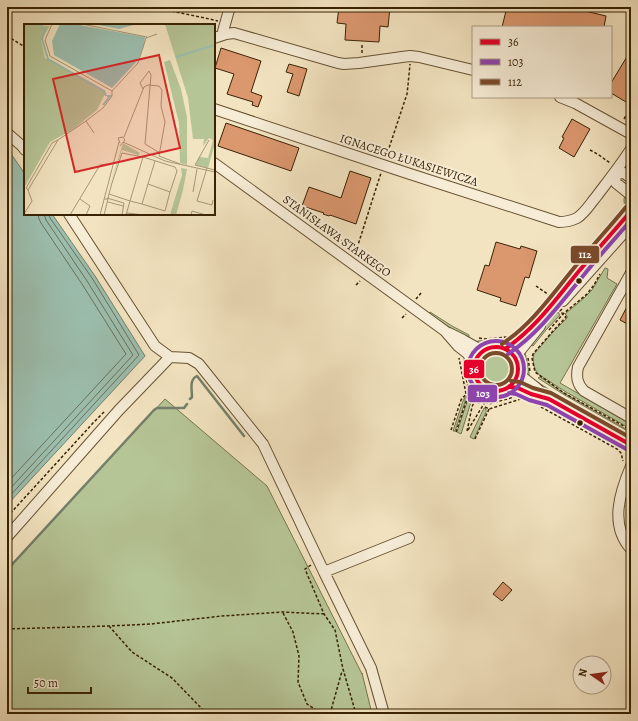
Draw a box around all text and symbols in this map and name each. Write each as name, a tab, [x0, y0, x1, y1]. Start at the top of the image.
inset map	[24, 24, 215, 215]
legend	[472, 26, 612, 98]
text: 36	[508, 34, 519, 50]
text: 103	[508, 54, 524, 70]
text: 112	[508, 74, 522, 90]
street label: IGNACEGO ŁUKASIEWICZA	[338, 130, 481, 190]
street label: STANISŁAWA STARKEGO	[280, 191, 394, 281]
line badge: 112	[570, 245, 600, 264]
text: 112	[578, 247, 592, 262]
unlabelled marker	[574, 276, 584, 286]
line badge: 36	[463, 359, 485, 379]
text: 36	[469, 362, 479, 377]
line badge: 103	[467, 384, 498, 403]
text: 103	[476, 386, 490, 401]
unlabelled marker	[575, 418, 585, 428]
north arrow	[572, 655, 612, 695]
text: N	[575, 667, 591, 678]
scale bar	[28, 669, 91, 695]
text: 50 m	[34, 675, 58, 691]

